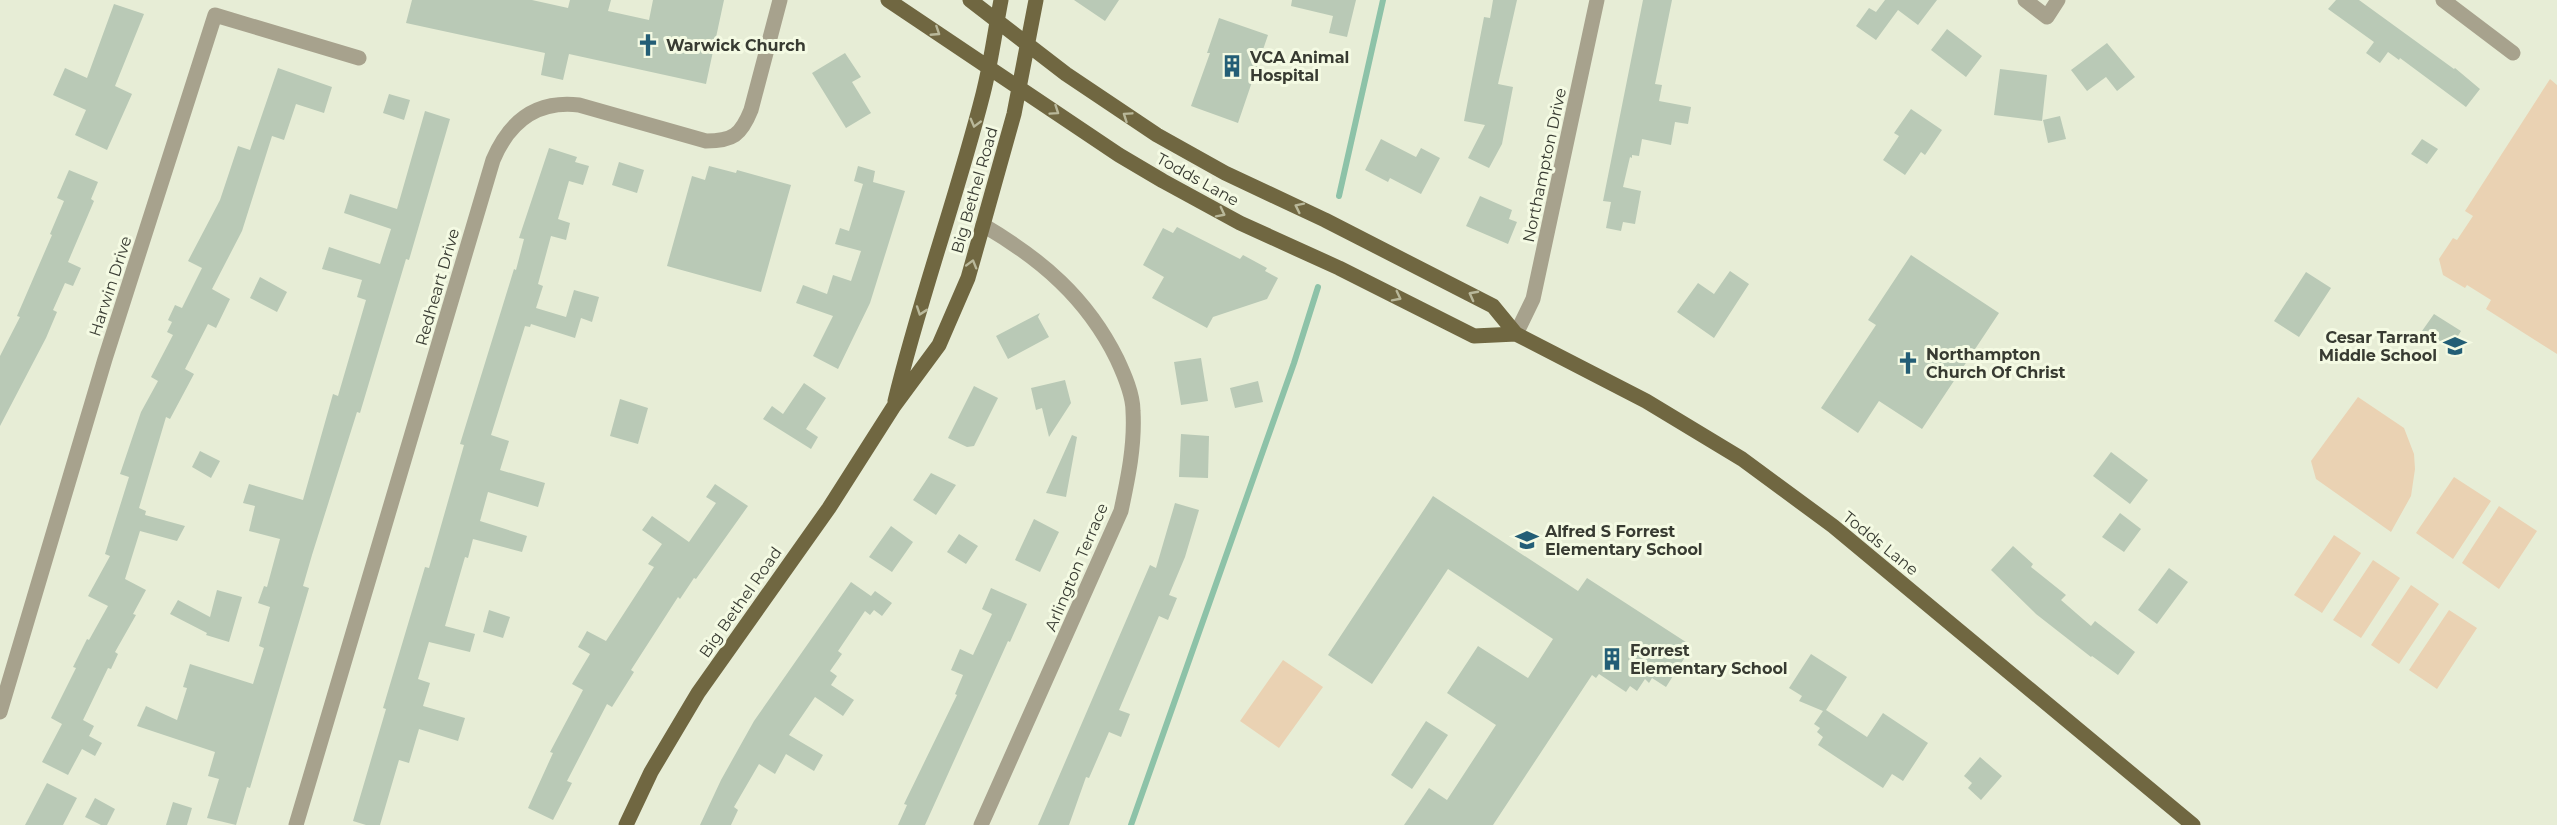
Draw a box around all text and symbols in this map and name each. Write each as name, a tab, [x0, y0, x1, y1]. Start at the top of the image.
one-way arrow	[930, 25, 941, 36]
church icon: Warwick Church	[635, 32, 661, 58]
place label: Warwick Church	[666, 36, 806, 55]
place label: VCA Animal Hospital	[1249, 48, 1349, 85]
building icon: VCA Animal Hospital	[1219, 53, 1245, 79]
street label: Northampton Drive	[1519, 86, 1570, 244]
one-way arrow	[1048, 104, 1059, 115]
one-way arrow	[1122, 112, 1133, 123]
one-way arrow	[970, 117, 982, 128]
street label: Big Bethel Road	[947, 125, 1002, 256]
street label: Todds Lane	[1153, 149, 1242, 210]
one-way arrow	[1294, 203, 1305, 215]
one-way arrow	[1215, 206, 1225, 217]
street label: Redheart Drive	[412, 226, 463, 348]
street label: Harwin Drive	[85, 234, 136, 339]
one-way arrow	[965, 260, 977, 270]
one-way arrow	[1391, 290, 1402, 301]
one-way arrow	[1468, 291, 1479, 303]
one-way arrow	[915, 305, 928, 316]
place label: Cesar Tarrant Middle School	[2319, 328, 2437, 365]
school or university icon: Cesar Tarrant Middle School	[2442, 333, 2468, 359]
place label: Northampton Church Of Christ	[1926, 345, 2065, 382]
church icon: Northampton Church Of Christ	[1895, 350, 1921, 376]
street label: Arlington Terrace	[1041, 500, 1112, 634]
street label: Todds Lane	[1839, 507, 1922, 580]
place label: Alfred S Forrest Elementary School	[1544, 522, 1703, 559]
school or university icon: Alfred S Forrest Elementary School	[1514, 527, 1540, 553]
street label: Big Bethel Road	[695, 543, 786, 661]
place label: Forrest Elementary School	[1630, 641, 1788, 678]
building icon: Forrest Elementary School	[1599, 646, 1625, 672]

